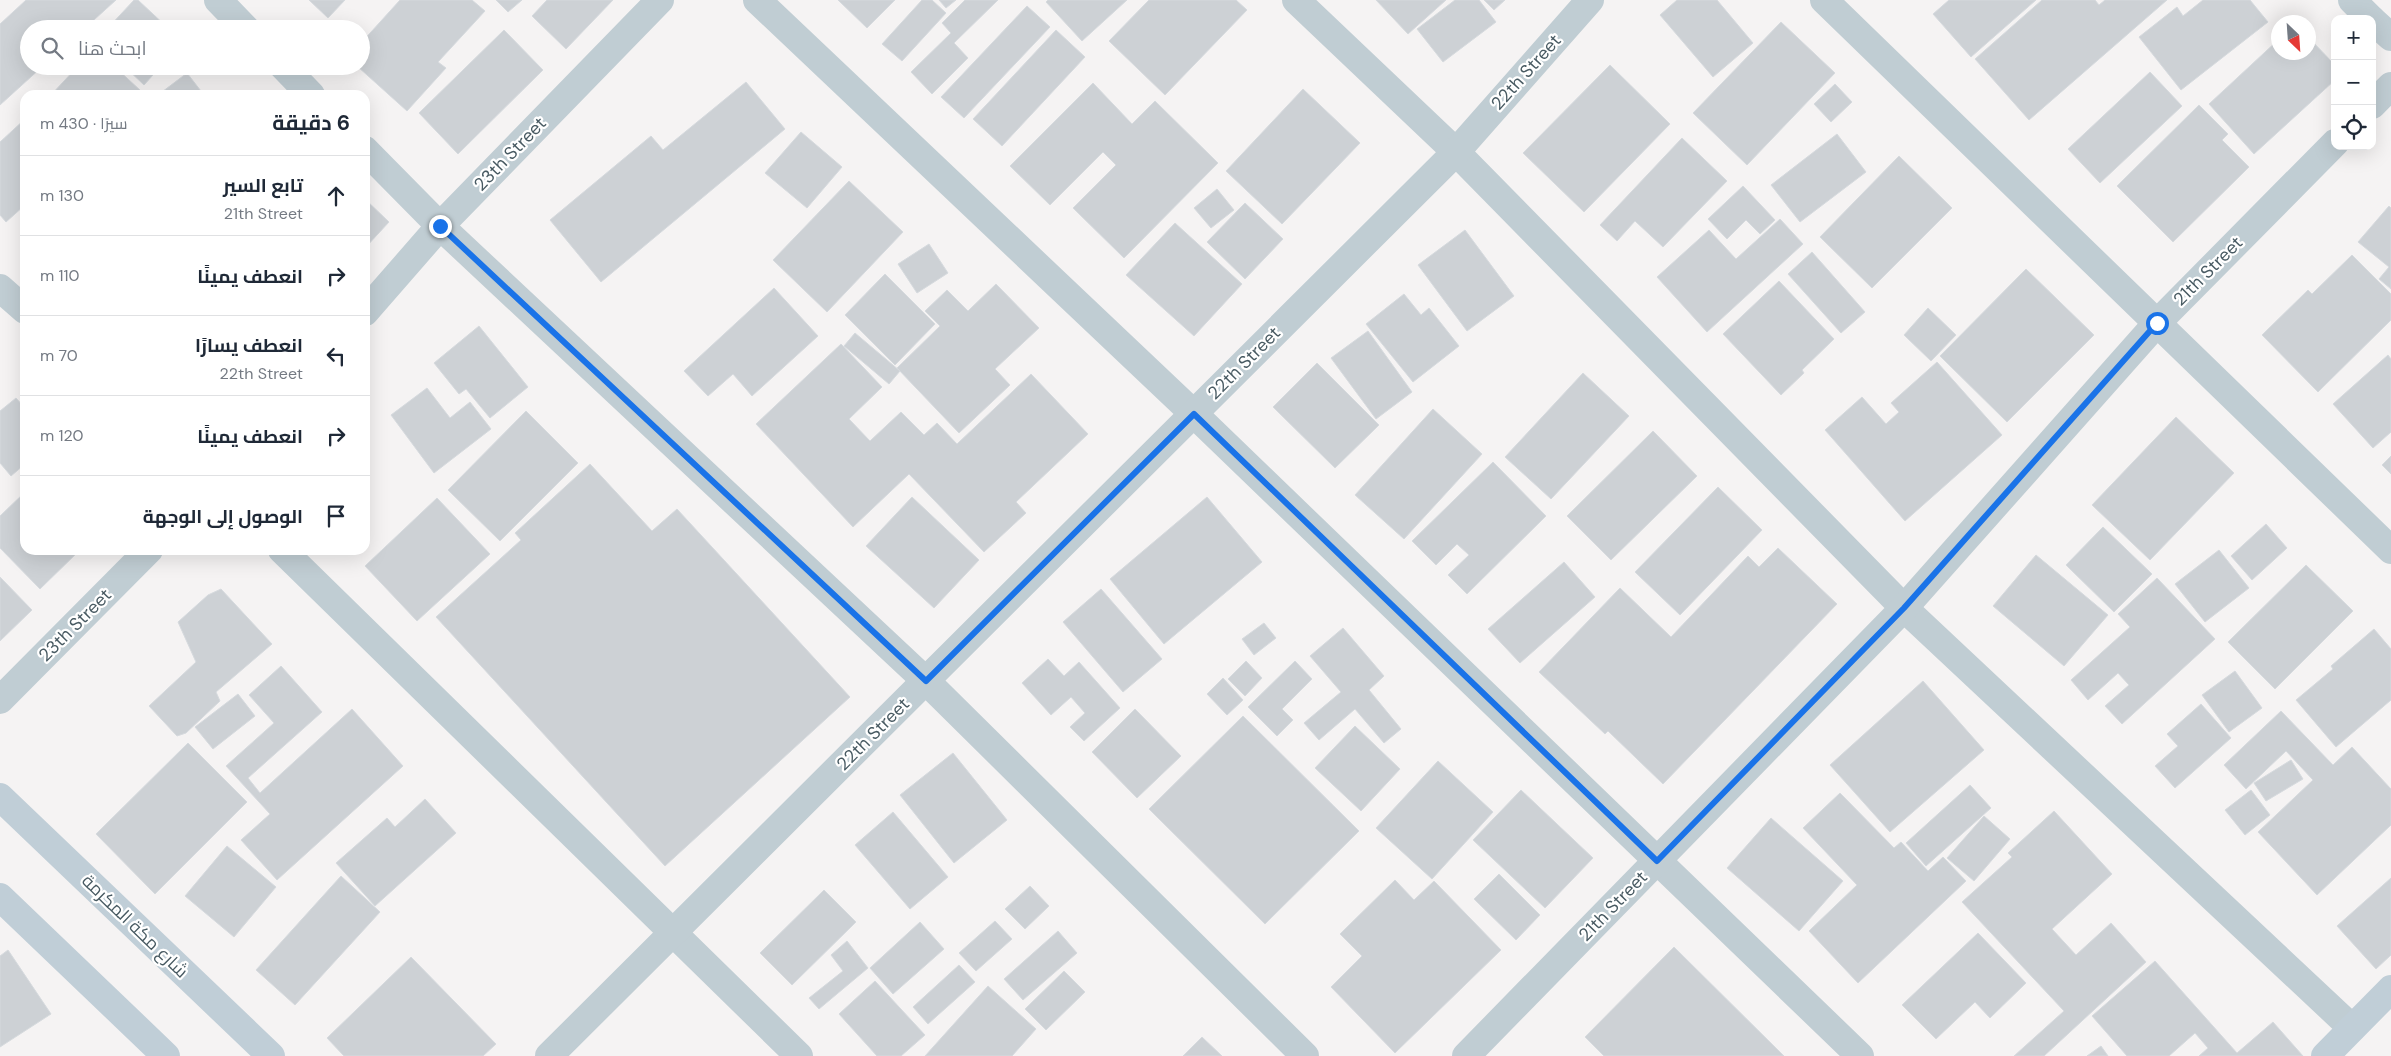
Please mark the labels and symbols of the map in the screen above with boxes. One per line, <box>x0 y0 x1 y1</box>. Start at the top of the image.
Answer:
north arrow <box>2271 15 2316 60</box>
street label: 22th Street <box>1486 29 1566 115</box>
street label: 23th Street <box>469 112 551 196</box>
route end <box>429 215 452 238</box>
street label: 21th Street <box>2168 231 2248 311</box>
route start <box>2146 312 2169 335</box>
street label: 22th Street <box>1202 321 1286 405</box>
street label: 23th Street <box>33 583 117 667</box>
street label: 22th Street <box>831 692 915 776</box>
street label: 21th Street <box>1573 866 1653 946</box>
street label: شارع مكة المكرمة <box>77 869 193 983</box>

